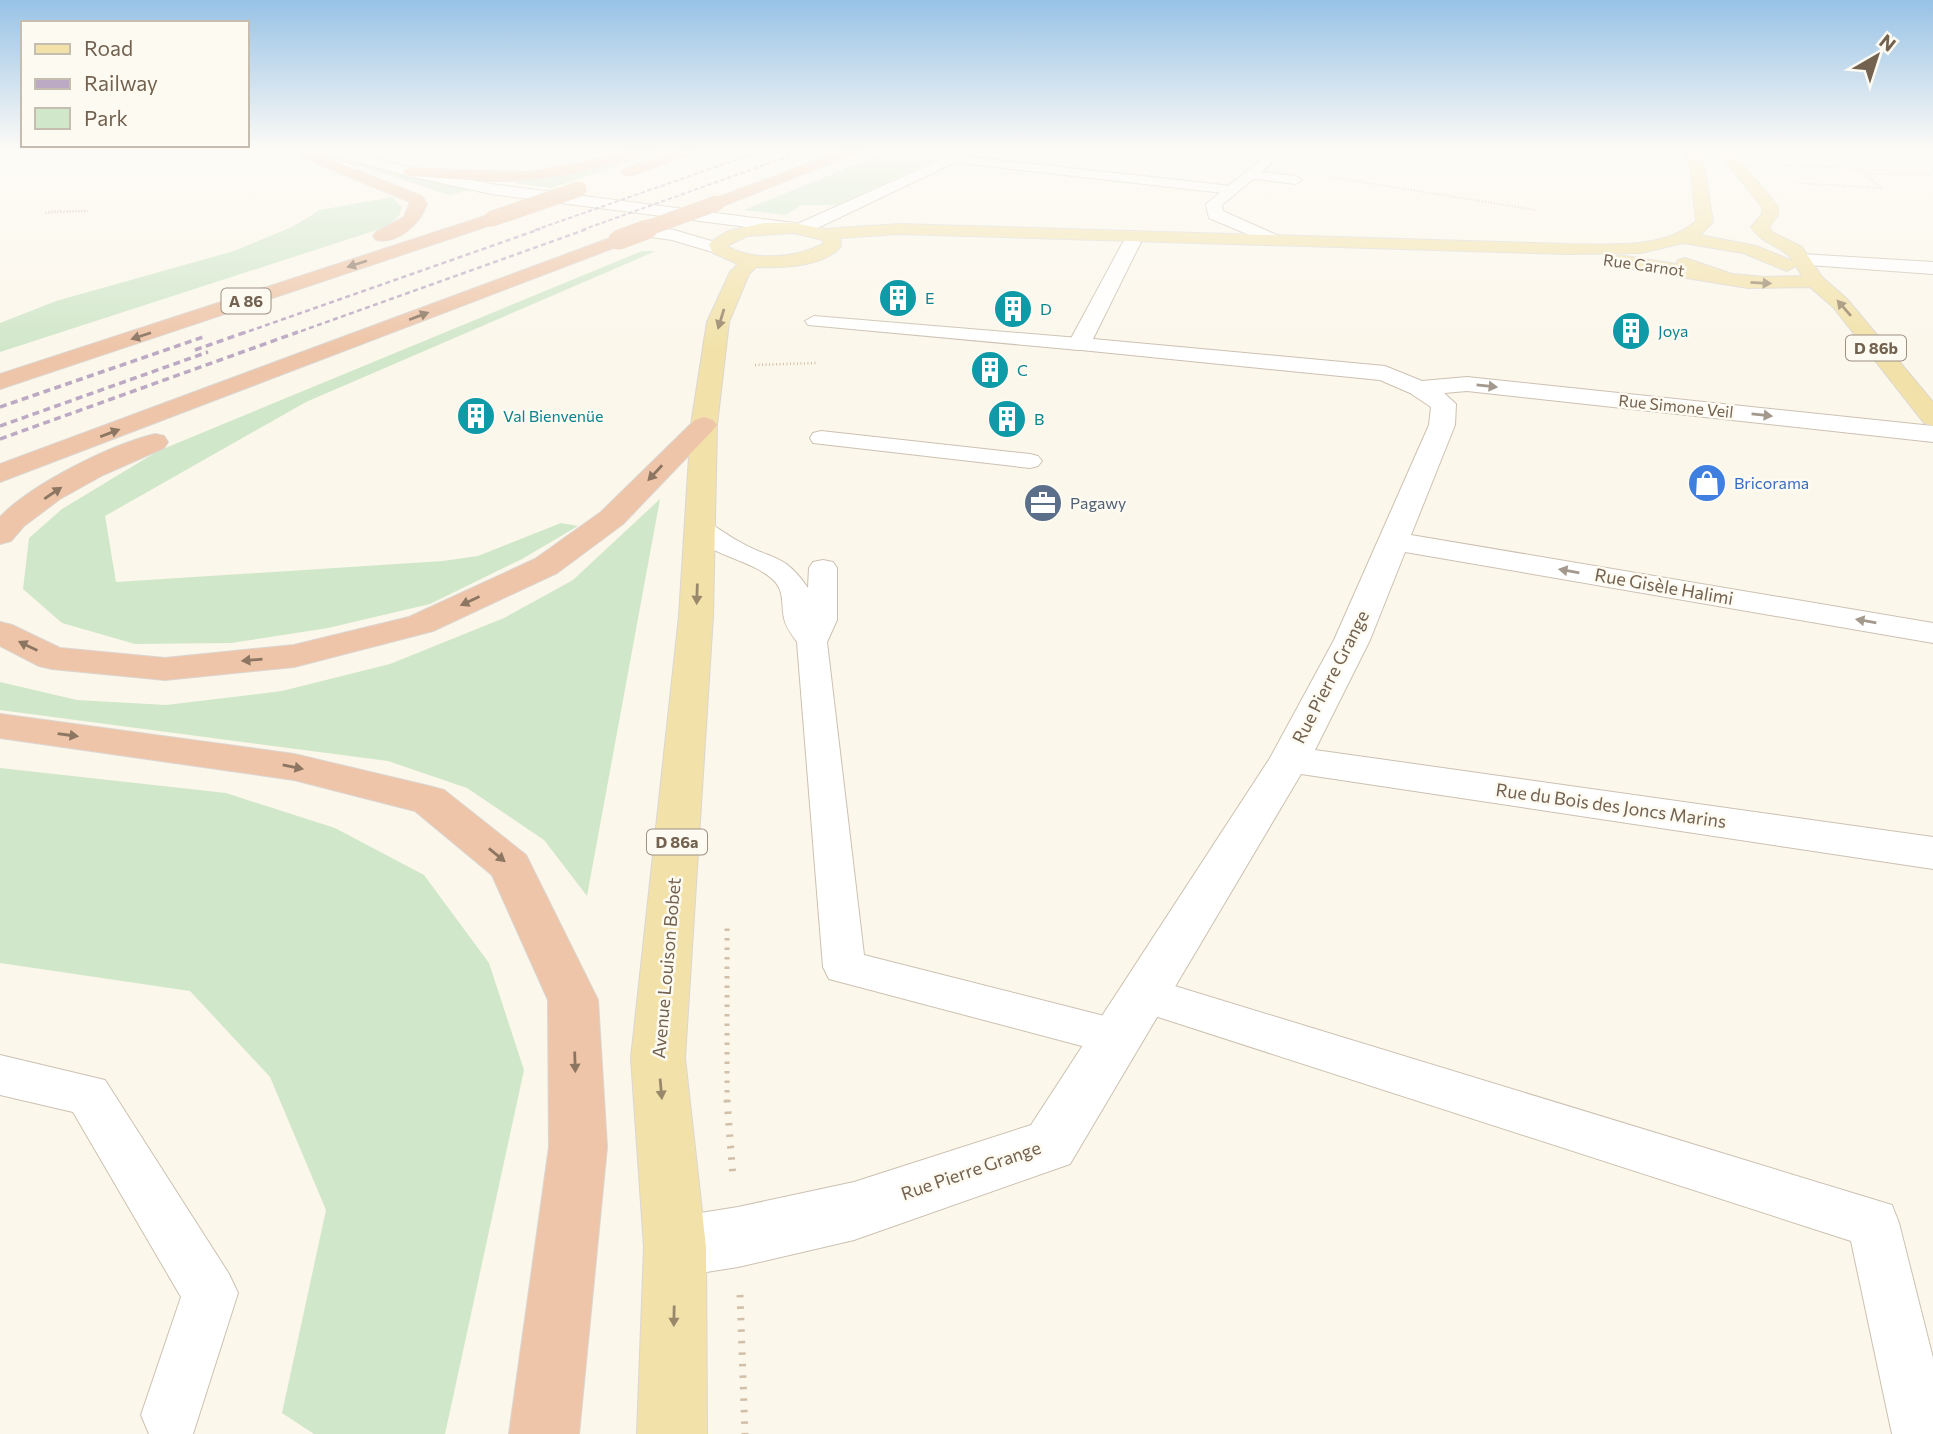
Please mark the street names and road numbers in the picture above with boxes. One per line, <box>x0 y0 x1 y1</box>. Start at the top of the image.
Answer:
street label: Rue Carnot <box>1602 249 1686 280</box>
road number: A 86 <box>222 288 270 314</box>
road number: D 86b <box>1846 336 1906 360</box>
street label: Rue Simone Veil <box>1618 390 1734 421</box>
street label: Rue Gisèle Halimi <box>1593 563 1735 609</box>
street label: Rue Pierre Grange <box>1287 606 1373 747</box>
street label: Rue du Bois des Joncs Marins <box>1494 778 1728 832</box>
road number: D 86a <box>647 830 707 855</box>
street label: Avenue Louison Bobet <box>647 876 685 1059</box>
street label: Rue Pierre Grange <box>898 1136 1043 1204</box>

